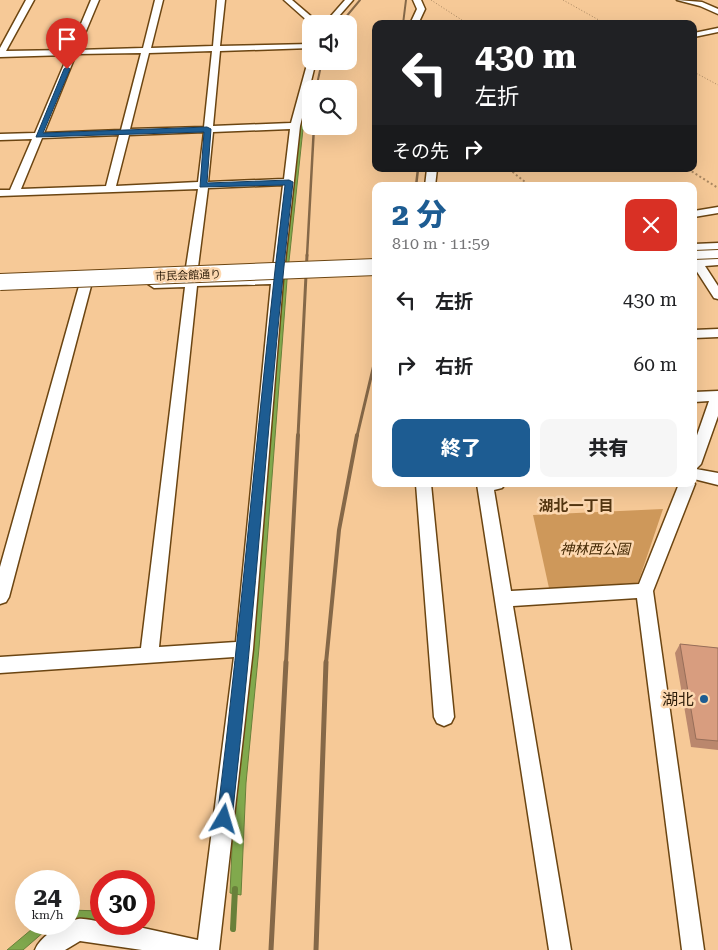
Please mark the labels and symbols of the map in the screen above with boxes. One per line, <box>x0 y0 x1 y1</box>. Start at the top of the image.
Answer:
pin <box>46 18 88 69</box>
street label: 市民会館通り <box>155 268 221 283</box>
district label: 湖北一丁目 <box>538 497 614 515</box>
park label: 神林西公園 <box>560 541 632 557</box>
place label: 湖北 <box>662 690 694 709</box>
marker: 湖北 <box>698 693 710 705</box>
position arrow <box>197 792 249 844</box>
speed limit sign: 30 <box>90 870 155 935</box>

